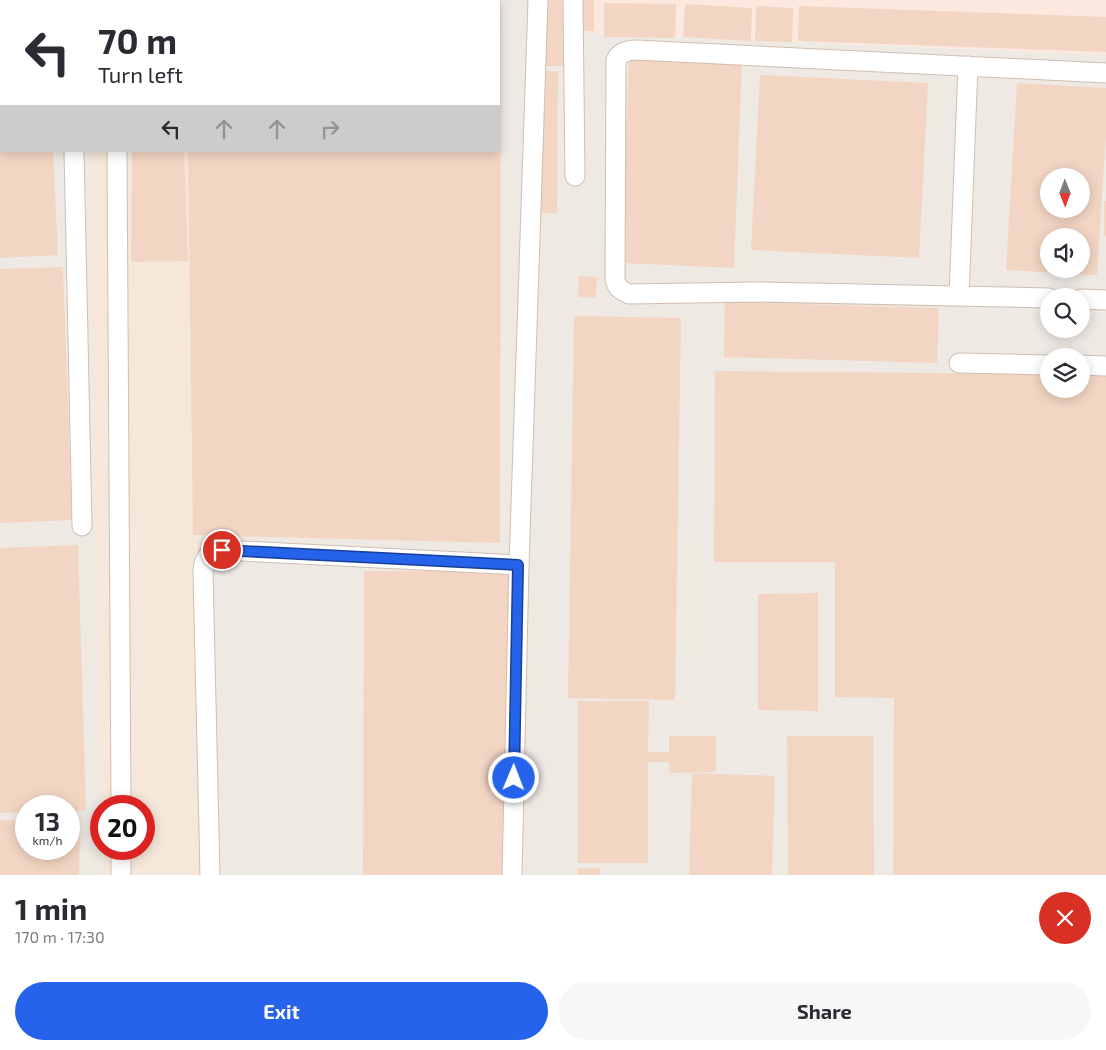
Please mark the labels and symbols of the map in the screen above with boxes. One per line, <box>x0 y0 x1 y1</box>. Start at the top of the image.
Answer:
north arrow <box>1040 168 1090 218</box>
pin <box>201 529 243 571</box>
position arrow <box>487 751 539 803</box>
speed limit sign: 20 <box>90 795 155 860</box>

